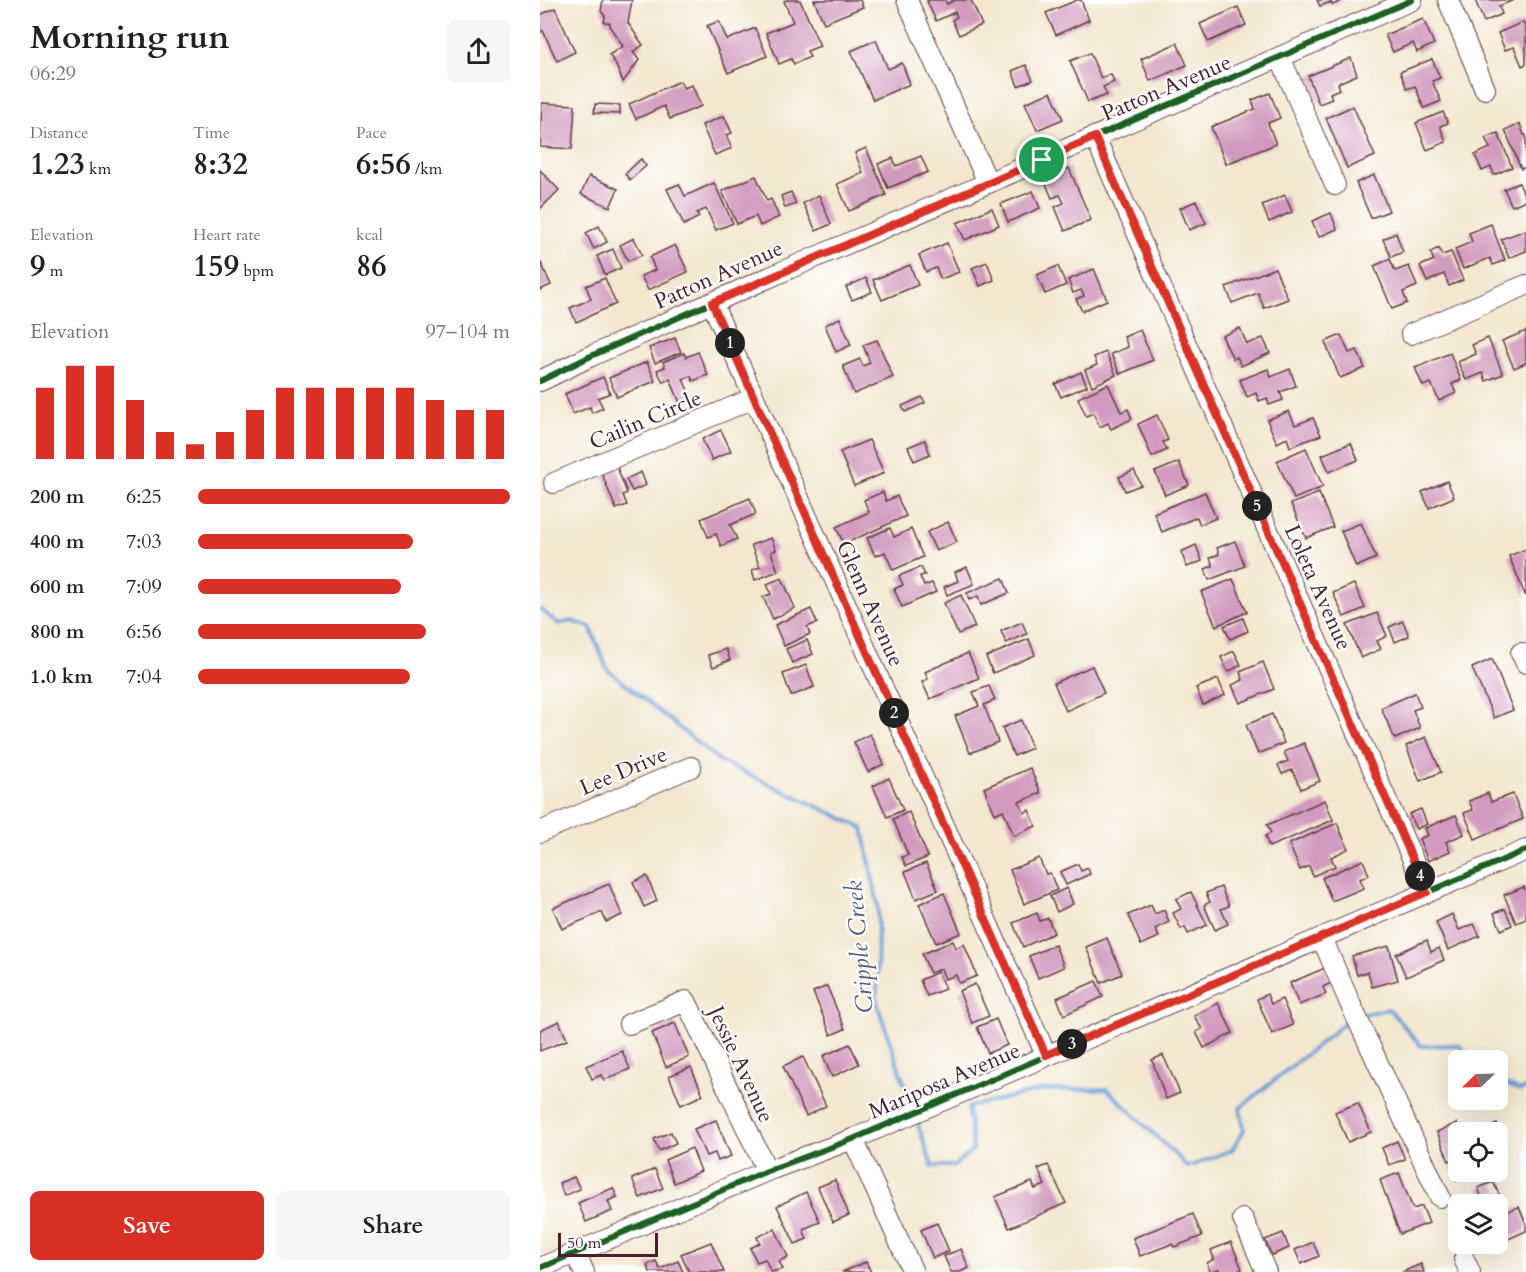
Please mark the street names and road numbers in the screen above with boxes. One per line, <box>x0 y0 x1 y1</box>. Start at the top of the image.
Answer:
street label: Patton Avenue <box>1097 47 1236 129</box>
street label: Patton Avenue <box>649 233 788 317</box>
street label: Cailin Circle <box>585 383 706 457</box>
street label: Loleta Avenue <box>1277 520 1359 655</box>
street label: Glenn Avenue <box>829 536 911 671</box>
street label: Lee Drive <box>575 739 672 803</box>
street label: Jessie Avenue <box>700 998 781 1128</box>
street label: Mariposa Avenue <box>864 1035 1025 1126</box>

